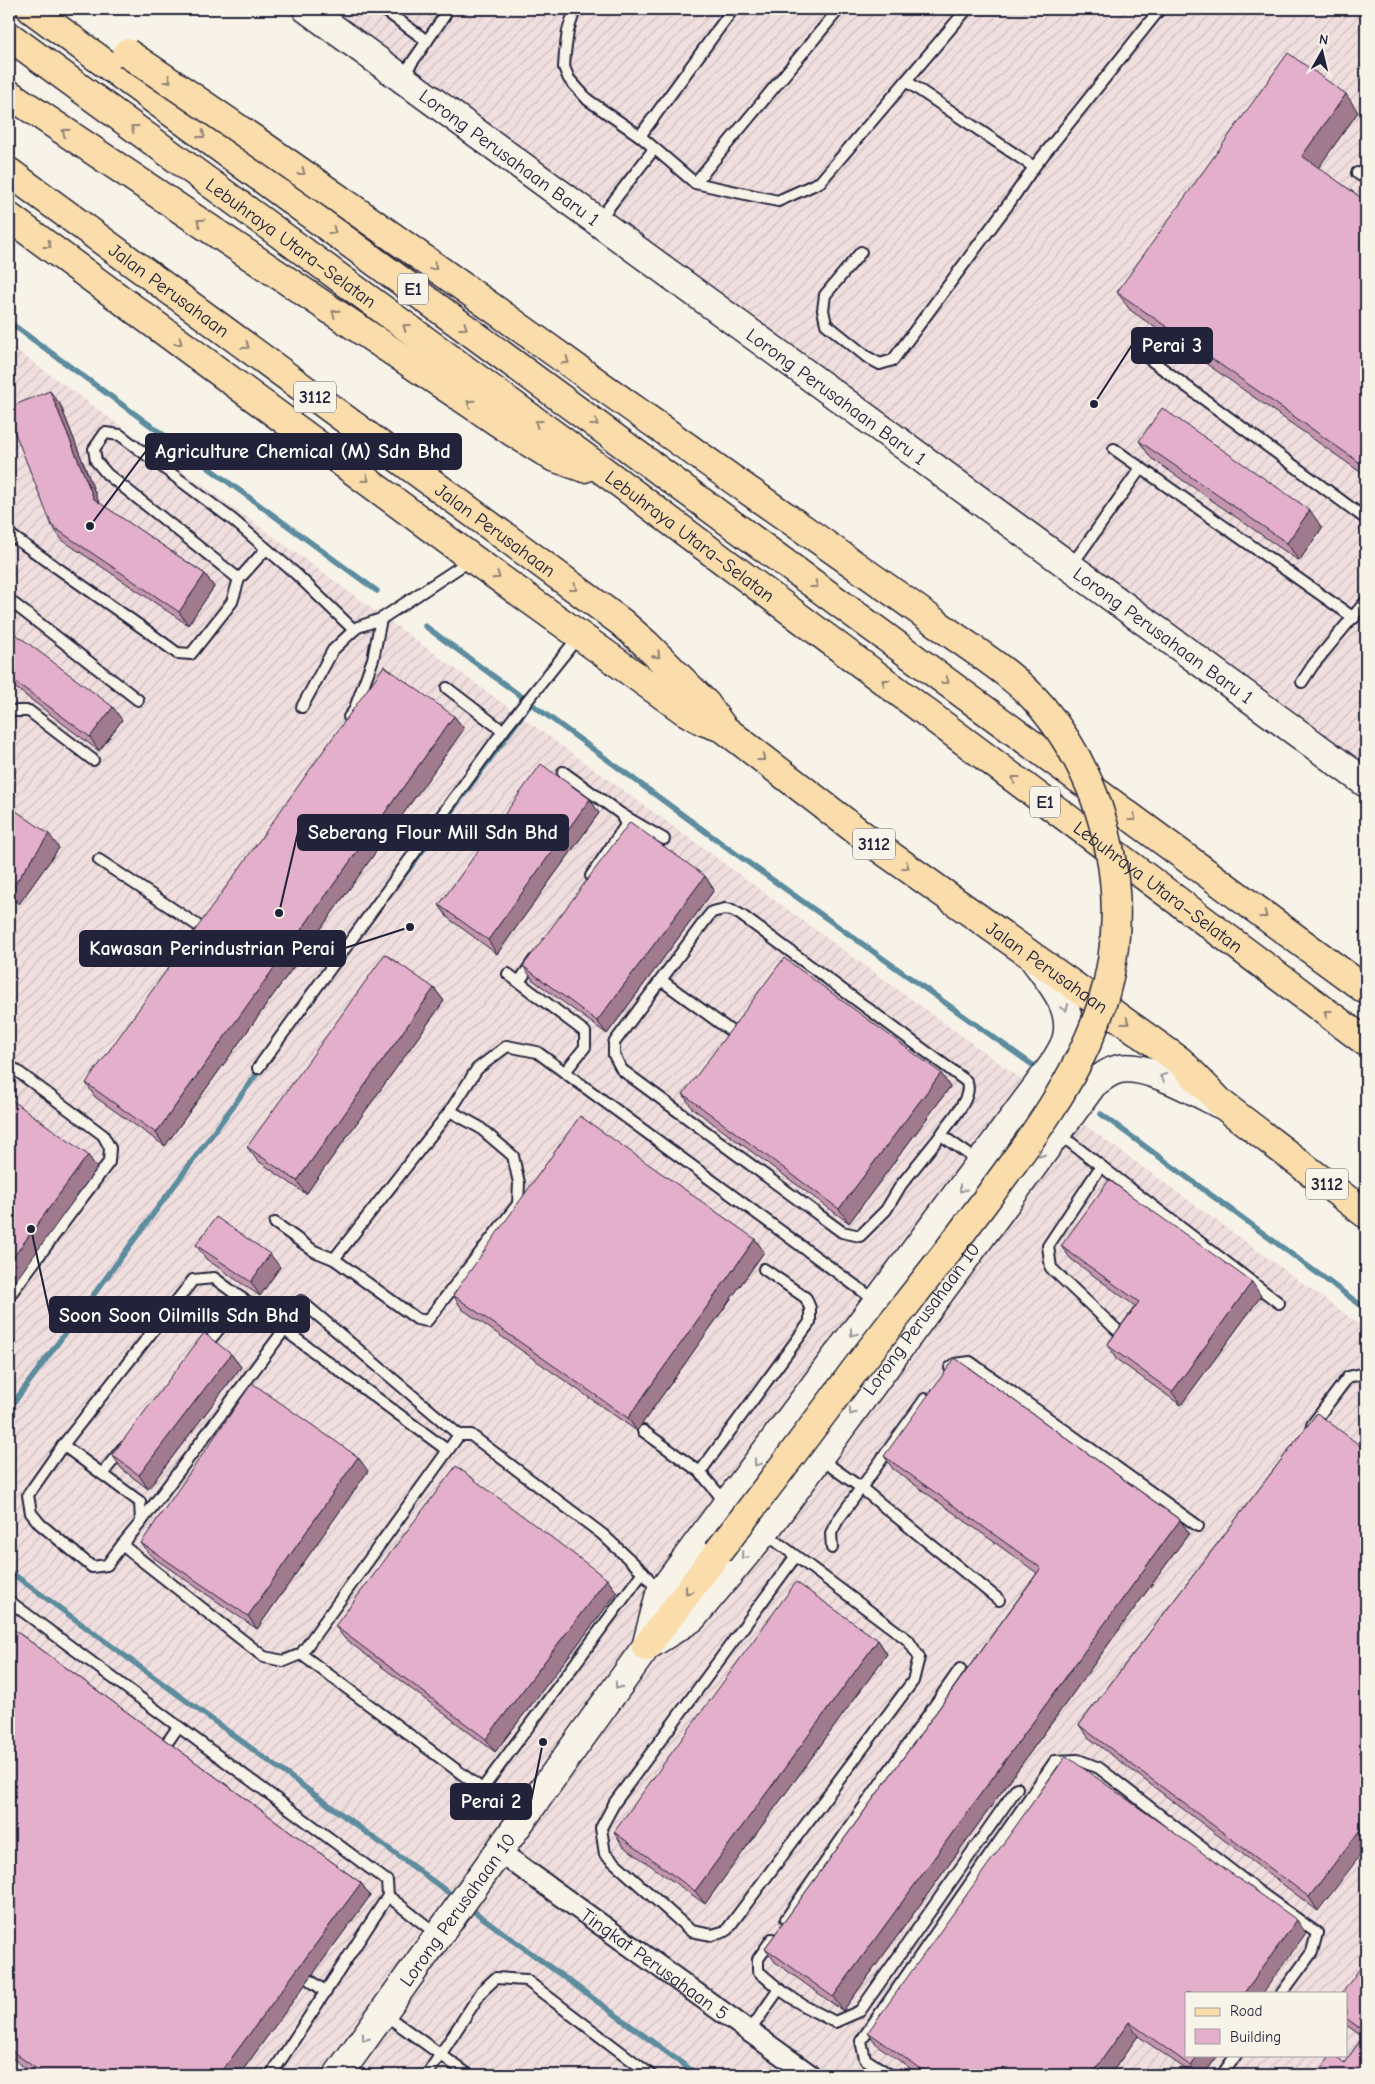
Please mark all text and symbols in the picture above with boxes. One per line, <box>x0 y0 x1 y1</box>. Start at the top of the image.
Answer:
north arrow <box>1298 28 1348 78</box>
text: N <box>1318 31 1329 49</box>
one-way arrow <box>162 74 172 83</box>
street label: Lorong Perusahaan Baru 1 <box>415 85 603 231</box>
one-way arrow <box>131 125 140 133</box>
one-way arrow <box>61 129 71 138</box>
one-way arrow <box>196 129 205 137</box>
one-way arrow <box>296 166 306 175</box>
street label: Lebuhraya Utara–Selatan <box>201 174 380 313</box>
one-way arrow <box>196 219 205 228</box>
one-way arrow <box>327 225 336 233</box>
street label: Jalan Perusahaan <box>104 239 233 342</box>
one-way arrow <box>42 240 51 248</box>
one-way arrow <box>428 261 438 270</box>
road number: E1 <box>398 274 428 304</box>
one-way arrow <box>331 310 340 319</box>
one-way arrow <box>459 321 468 330</box>
one-way arrow <box>402 324 412 333</box>
street label: Lorong Perusahaan Baru 1 <box>742 324 930 470</box>
callout: Perai 3 <box>1132 328 1212 363</box>
text: Perai 3 <box>1142 334 1202 357</box>
one-way arrow <box>173 336 182 344</box>
one-way arrow <box>240 340 249 349</box>
one-way arrow <box>560 355 570 364</box>
road number: 3112 <box>294 382 336 412</box>
one-way arrow <box>466 400 475 409</box>
one-way arrow <box>589 417 599 426</box>
one-way arrow <box>534 419 543 429</box>
callout: Agriculture Chemical (M) Sdn Bhd <box>146 434 461 469</box>
text: Agriculture Chemical (M) Sdn Bhd <box>155 440 451 463</box>
street label: Lebuhraya Utara–Selatan <box>601 466 779 607</box>
one-way arrow <box>360 473 370 482</box>
street label: Jalan Perusahaan <box>430 479 560 582</box>
street label: Lorong Perusahaan Baru 1 <box>1069 563 1257 709</box>
one-way arrow <box>491 570 501 579</box>
one-way arrow <box>809 579 819 588</box>
one-way arrow <box>568 582 577 590</box>
one-way arrow <box>651 649 660 658</box>
one-way arrow <box>940 675 950 684</box>
one-way arrow <box>881 679 891 688</box>
one-way arrow <box>756 752 766 761</box>
one-way arrow <box>1012 777 1021 785</box>
road number: E1 <box>1030 786 1060 818</box>
one-way arrow <box>1127 812 1137 821</box>
callout: Seberang Flour Mill Sdn Bhd <box>298 815 568 850</box>
street label: Lebuhraya Utara–Selatan <box>1069 817 1247 958</box>
text: Seberang Flour Mill Sdn Bhd <box>308 821 558 844</box>
road number: 3112 <box>853 829 895 860</box>
one-way arrow <box>900 860 910 869</box>
one-way arrow <box>1258 910 1267 918</box>
street label: Jalan Perusahaan <box>982 917 1112 1018</box>
callout: Kawasan Perindustrian Perai <box>80 931 345 966</box>
text: Kawasan Perindustrian Perai <box>89 937 335 960</box>
one-way arrow <box>1059 1003 1069 1012</box>
one-way arrow <box>1323 1010 1333 1019</box>
one-way arrow <box>1120 1016 1129 1025</box>
one-way arrow <box>1159 1073 1168 1083</box>
one-way arrow <box>1038 1148 1047 1158</box>
road number: 3112 <box>1306 1168 1348 1200</box>
one-way arrow <box>959 1183 967 1192</box>
street label: Lorong Perusahaan 10 <box>858 1239 985 1400</box>
callout: Soon Soon Oilmills Sdn Bhd <box>50 1297 309 1332</box>
text: Soon Soon Oilmills Sdn Bhd <box>59 1304 299 1327</box>
one-way arrow <box>851 1327 859 1336</box>
one-way arrow <box>849 1406 858 1416</box>
one-way arrow <box>754 1457 762 1466</box>
one-way arrow <box>741 1550 750 1559</box>
one-way arrow <box>685 1585 694 1595</box>
one-way arrow <box>615 1680 623 1689</box>
callout: Perai 2 <box>451 1784 531 1819</box>
text: Perai 2 <box>461 1790 521 1813</box>
street label: Lorong Perusahaan 10 <box>395 1829 521 1991</box>
street label: Tingkat Perusahaan 5 <box>576 1904 733 2025</box>
legend <box>1185 1992 1348 2056</box>
text: Road <box>1230 2002 1262 2020</box>
text: Building <box>1230 2028 1281 2046</box>
one-way arrow <box>362 2033 371 2042</box>

